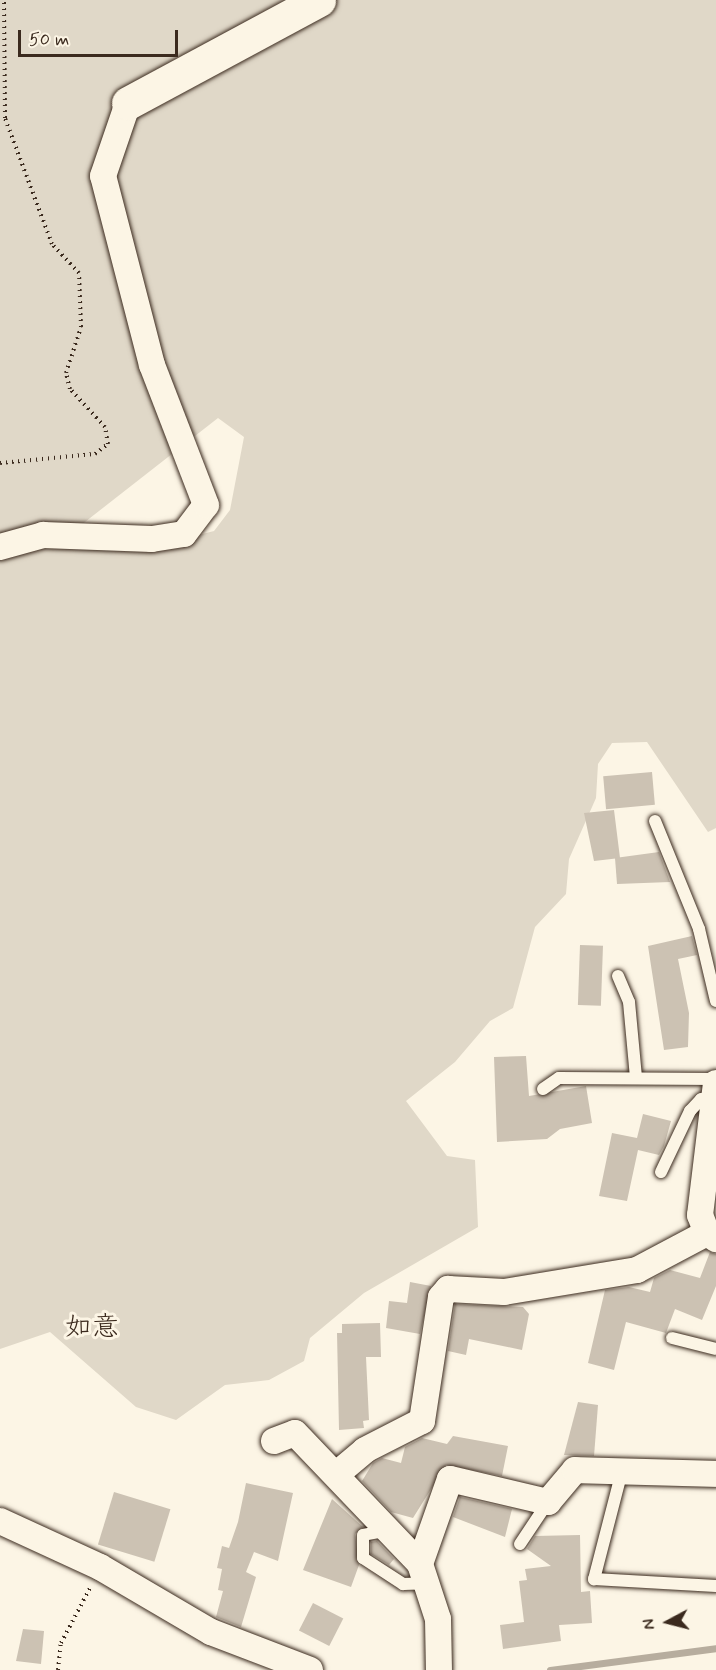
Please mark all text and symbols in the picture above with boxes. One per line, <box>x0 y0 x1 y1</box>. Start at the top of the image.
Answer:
scale bar <box>21 18 182 56</box>
text: 50 m <box>29 28 69 52</box>
district label: 如意 <box>65 1312 119 1344</box>
north arrow <box>638 1592 698 1652</box>
text: N <box>639 1618 661 1631</box>

